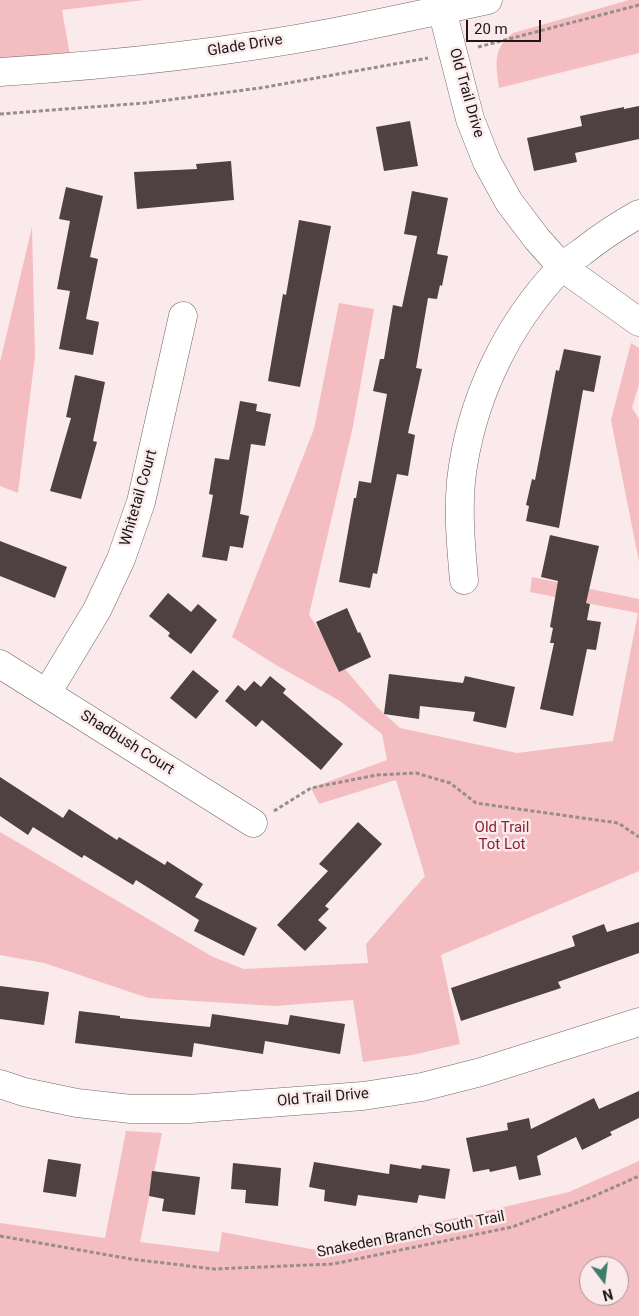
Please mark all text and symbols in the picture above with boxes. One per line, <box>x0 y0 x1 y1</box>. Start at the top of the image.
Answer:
scale bar <box>469 10 544 42</box>
text: 20 m <box>474 20 508 38</box>
street label: Glade Drive <box>206 31 284 61</box>
street label: Old Trail Drive <box>445 46 487 140</box>
street label: Whitetail Court <box>117 448 161 548</box>
street label: Shadbush Court <box>77 707 177 779</box>
park label: Old Trail Tot Lot <box>475 819 529 854</box>
street label: Old Trail Drive <box>276 1085 370 1111</box>
street label: Snakeden Branch South Trail <box>316 1208 506 1262</box>
north arrow <box>579 1256 629 1306</box>
text: N <box>601 1286 614 1304</box>

